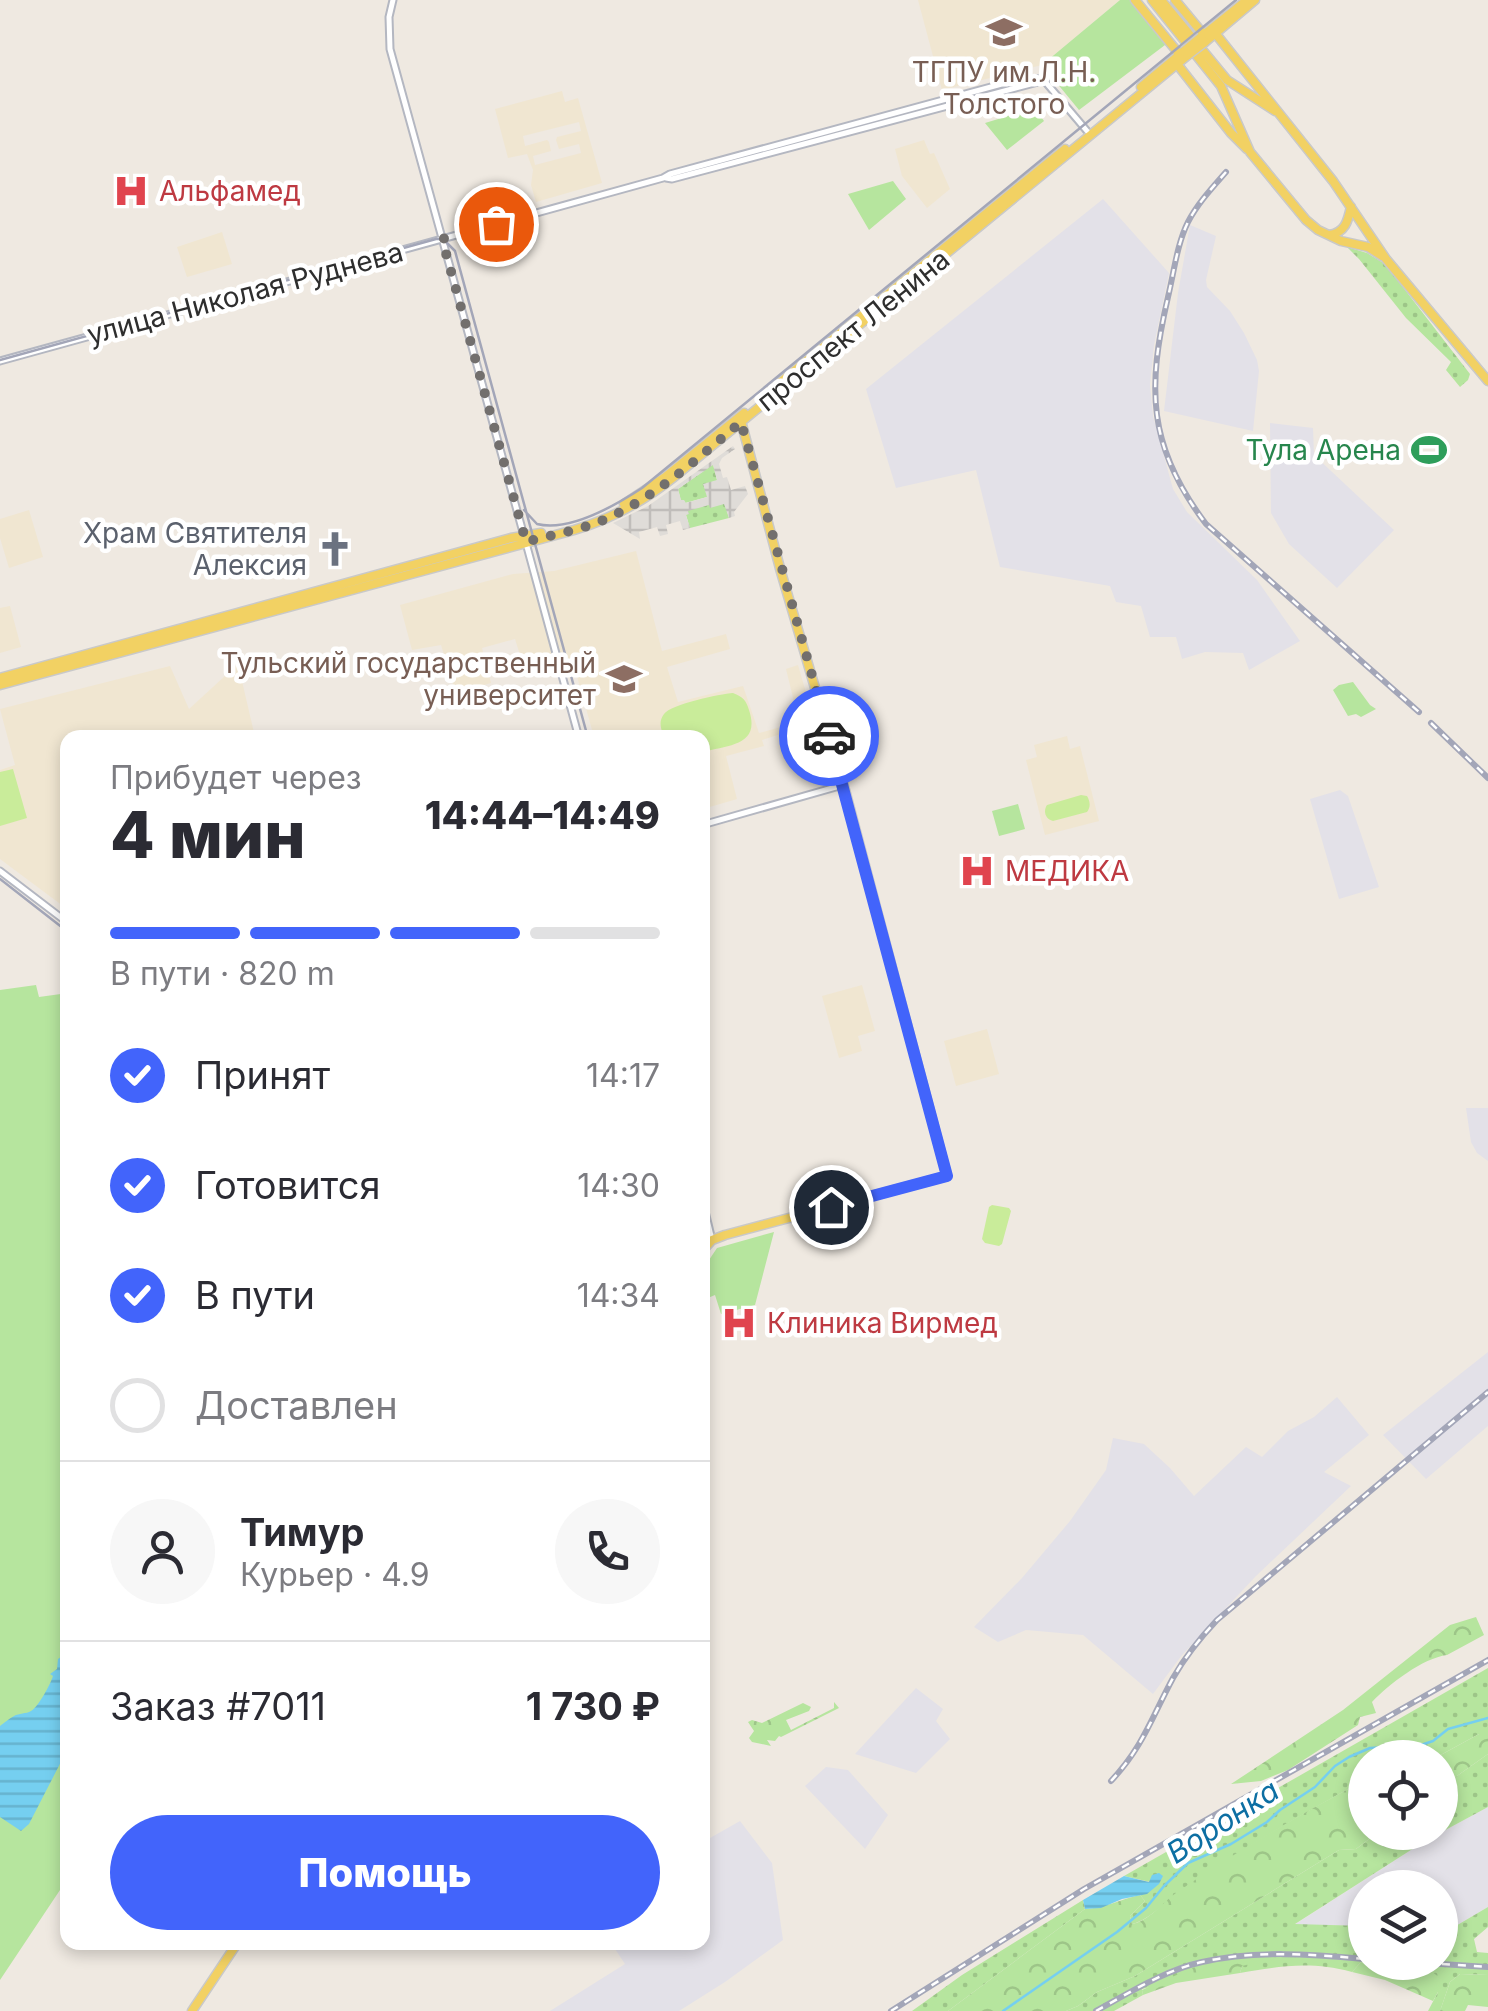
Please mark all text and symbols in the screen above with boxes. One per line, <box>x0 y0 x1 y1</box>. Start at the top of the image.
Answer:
school or university icon: ТГПУ им.Л.Н. Толстого <box>985 13 1023 51</box>
place label: ТГПУ им.Л.Н. Толстого <box>912 55 1096 121</box>
hospital icon: Альфамед <box>112 172 150 210</box>
place label: Альфамед <box>159 174 301 208</box>
pin <box>454 182 539 267</box>
icon: bag <box>469 197 524 252</box>
street label: улица Николая Руднева <box>83 234 407 352</box>
street label: проспект Ленина <box>750 242 956 418</box>
sports icon: Тула Арена <box>1410 431 1448 469</box>
place label: Тула Арена <box>1245 433 1401 467</box>
place label: Храм Святителя Алексия <box>83 516 307 582</box>
church icon: Храм Святителя Алексия <box>316 530 354 568</box>
place label: Тульский государственный университет <box>221 646 596 712</box>
school or university icon: Тульский государственный университет <box>605 660 643 698</box>
courier <box>779 686 879 786</box>
icon: car <box>802 709 857 764</box>
text: Прибудет через <box>110 758 362 797</box>
text: 14:44–14:49 <box>425 792 660 838</box>
text: 4 мин <box>110 795 305 874</box>
hospital icon: МЕДИКА <box>958 852 996 890</box>
place label: МЕДИКА <box>1005 854 1129 888</box>
text: В пути · 820 m <box>110 954 335 993</box>
icon: check <box>110 1048 165 1103</box>
text: Принят <box>195 1052 330 1098</box>
text: 14:17 <box>586 1056 660 1095</box>
icon: check <box>110 1158 165 1213</box>
text: Готовится <box>195 1162 380 1208</box>
pin <box>789 1165 874 1250</box>
text: 14:30 <box>577 1166 660 1205</box>
icon: home <box>804 1180 859 1235</box>
icon: check <box>110 1268 165 1323</box>
text: В пути <box>195 1272 315 1318</box>
text: 14:34 <box>577 1276 660 1315</box>
hospital icon: Клиника Вирмед <box>720 1304 758 1342</box>
place label: Клиника Вирмед <box>767 1306 998 1340</box>
text: Доставлен <box>195 1382 398 1428</box>
button: person <box>110 1499 215 1604</box>
button: phone <box>555 1499 660 1604</box>
text: Тимур <box>240 1509 365 1555</box>
text: Курьер · 4.9 <box>240 1555 430 1594</box>
text: Заказ #7011 <box>110 1683 326 1729</box>
text: 1 730 ₽ <box>526 1683 660 1729</box>
map controls <box>1348 1740 1458 1980</box>
button: locate <box>1348 1740 1458 1850</box>
water label: Воронка <box>1160 1772 1285 1871</box>
button: Помощь <box>110 1815 660 1930</box>
button: layers <box>1348 1870 1458 1980</box>

